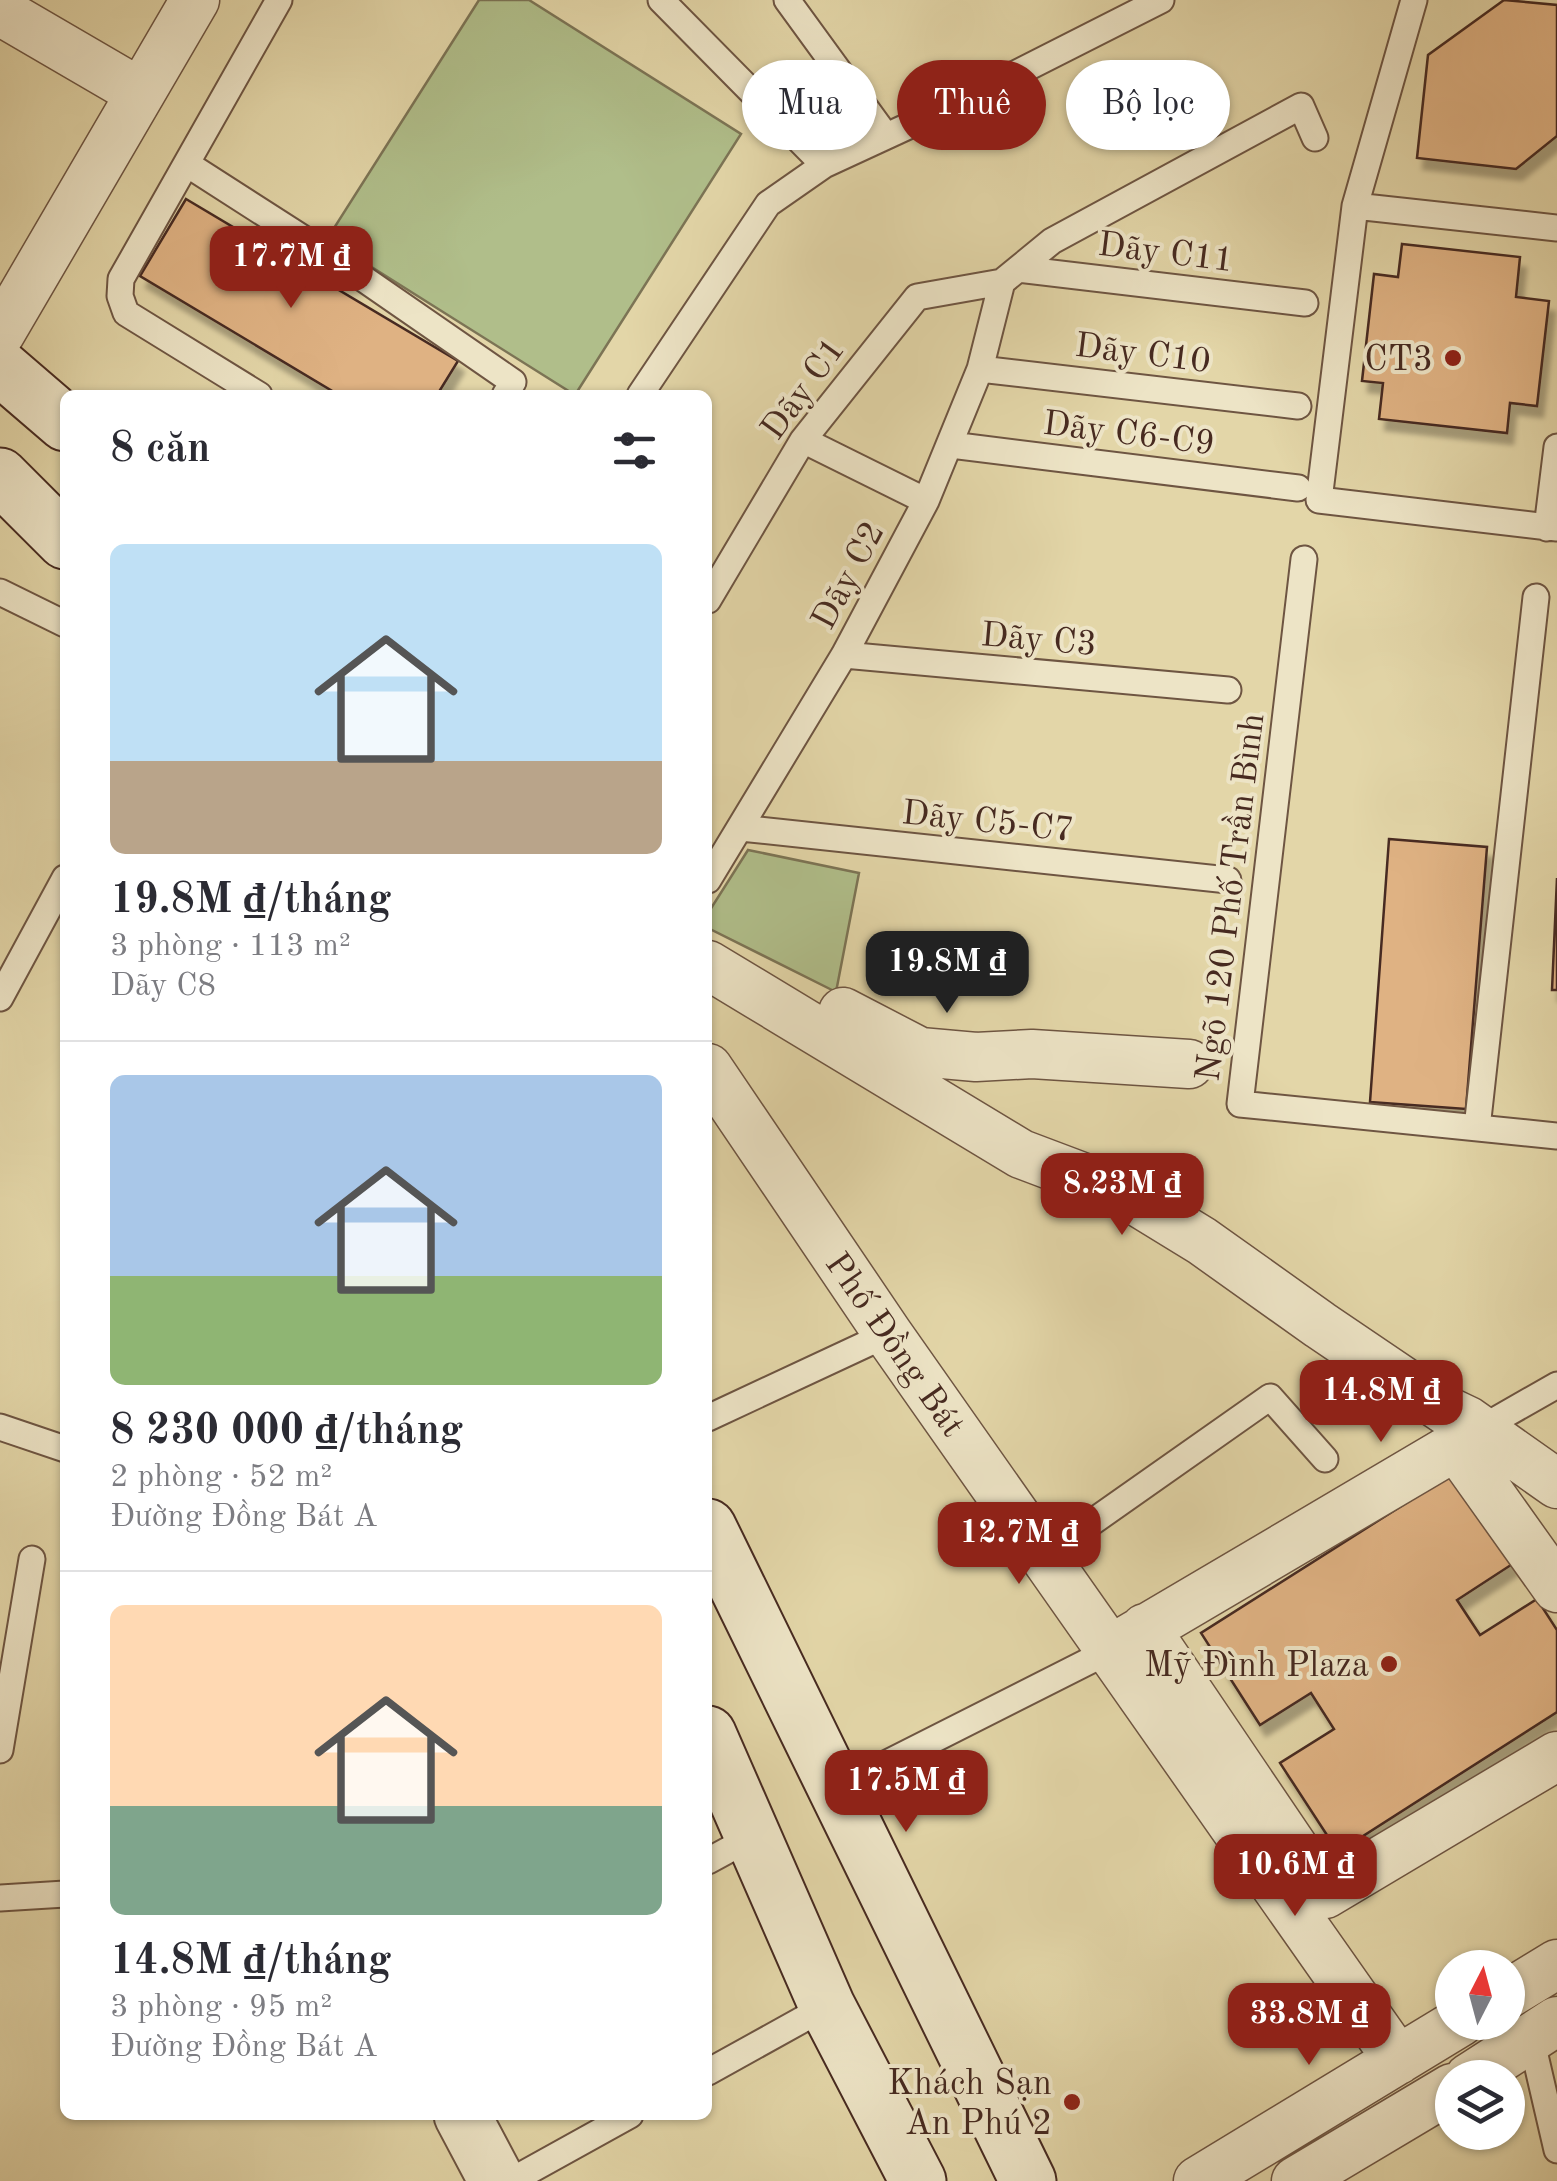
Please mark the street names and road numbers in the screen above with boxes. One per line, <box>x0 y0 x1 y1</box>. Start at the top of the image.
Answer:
street label: Dãy C11 <box>1096 228 1236 279</box>
street label: Dãy C10 <box>1073 329 1213 380</box>
street label: Dãy C1 <box>756 332 852 447</box>
street label: Dãy C6-C9 <box>1041 407 1217 462</box>
street label: Dãy C2 <box>806 517 892 636</box>
street label: Dãy C3 <box>979 618 1098 663</box>
street label: Ngõ 120 Phố Trần Bình <box>1188 711 1271 1083</box>
street label: Dãy C5-C7 <box>900 796 1076 849</box>
street label: Phố Đồng Bát <box>818 1245 973 1444</box>

